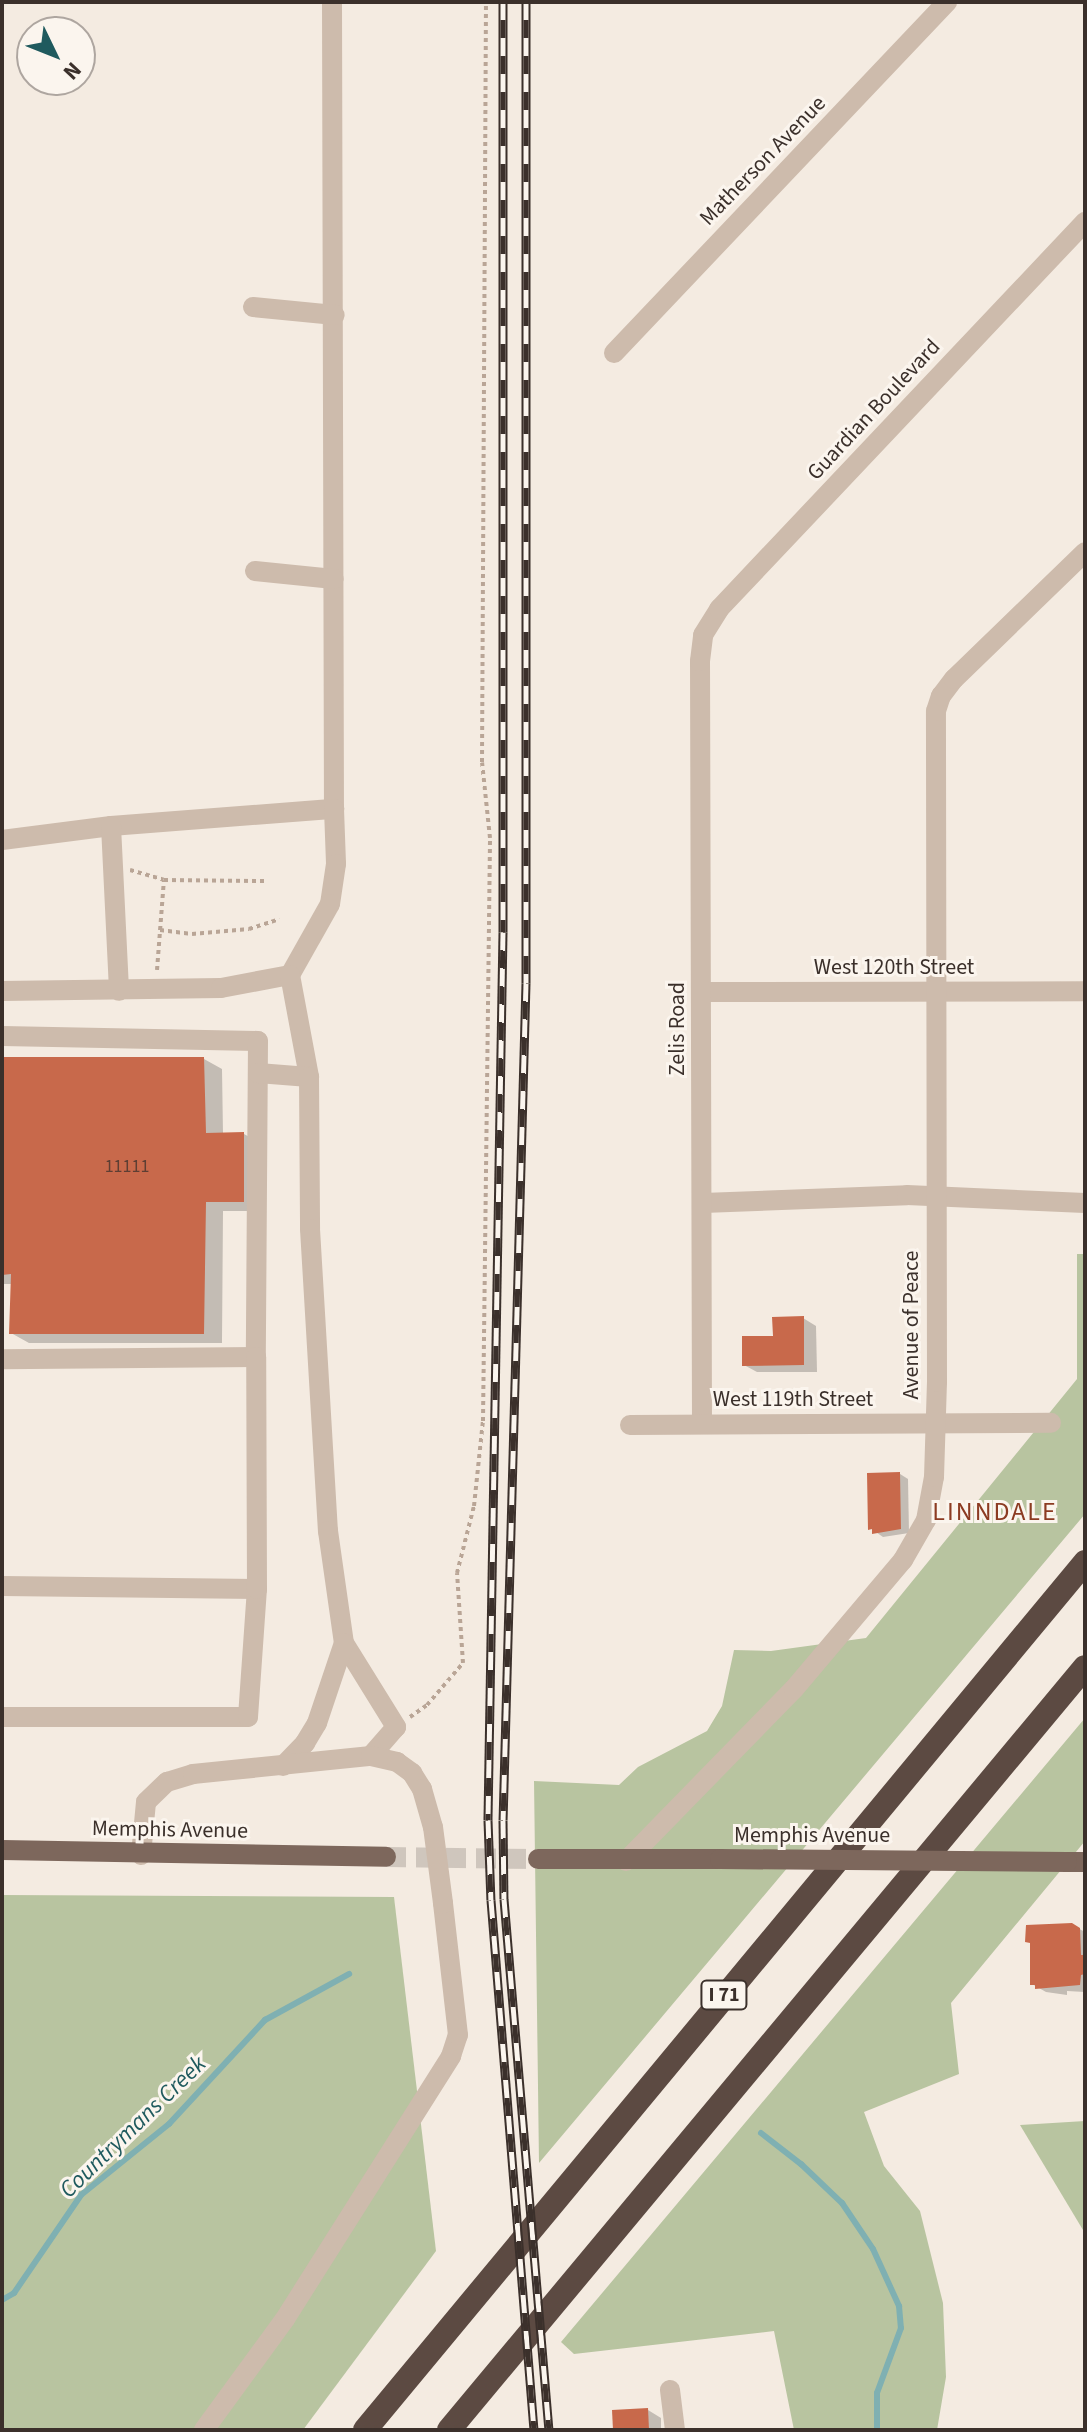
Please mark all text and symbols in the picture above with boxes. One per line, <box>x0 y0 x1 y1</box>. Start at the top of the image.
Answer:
north arrow <box>16 16 96 96</box>
text: N <box>55 55 89 87</box>
street label: Matherson Avenue <box>694 91 832 231</box>
street label: Guardian Boulevard <box>802 334 946 486</box>
street label: West 120th Street <box>814 955 974 981</box>
street label: Zelis Road <box>665 982 691 1076</box>
house number: 11111 <box>105 1156 149 1178</box>
street label: Avenue of Peace <box>899 1250 925 1400</box>
street label: West 119th Street <box>713 1387 873 1413</box>
district label: LINNDALE <box>932 1496 1058 1528</box>
street label: Memphis Avenue <box>92 1815 248 1845</box>
street label: Memphis Avenue <box>734 1823 890 1849</box>
road number: I 71 <box>700 1979 748 2011</box>
water label: Countrymans Creek <box>54 2050 212 2204</box>

